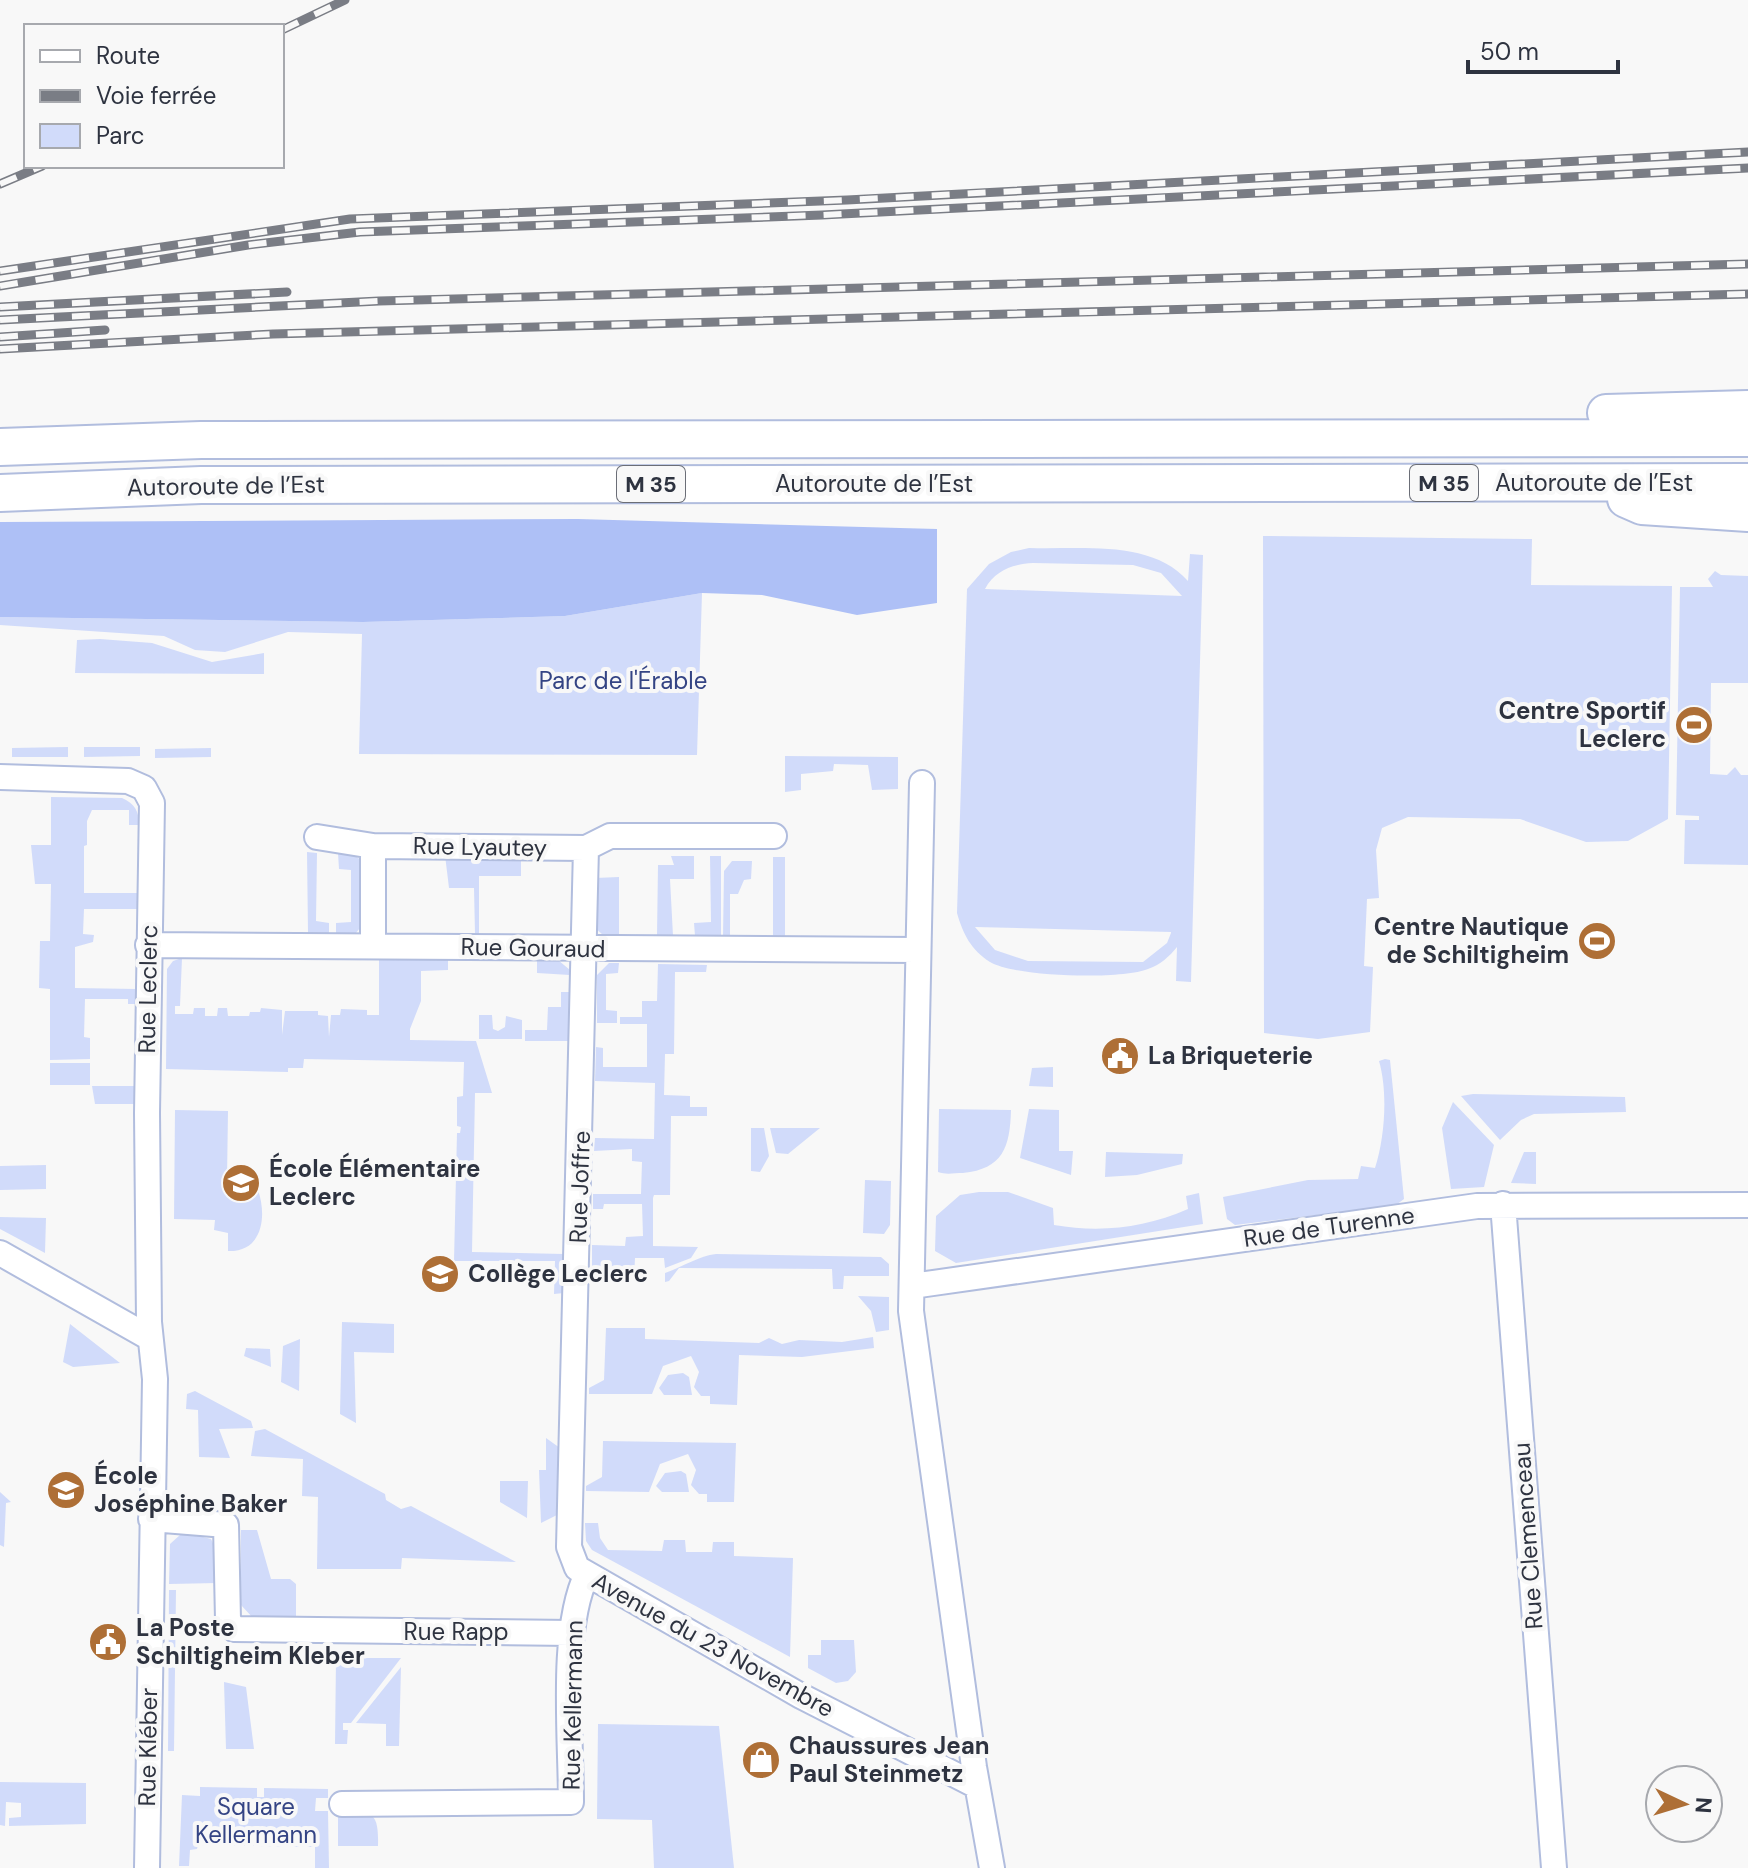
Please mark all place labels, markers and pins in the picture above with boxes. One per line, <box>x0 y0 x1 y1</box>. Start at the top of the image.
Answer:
place label: Centre Sportif Leclerc <box>1498 695 1666 754</box>
sports icon: Centre Sportif Leclerc <box>1673 704 1715 746</box>
place label: Centre Nautique de Schiltigheim <box>1374 911 1569 970</box>
sports icon: Centre Nautique de Schiltigheim <box>1576 920 1618 962</box>
public building icon: La Briqueterie <box>1099 1035 1141 1077</box>
place label: La Briqueterie <box>1148 1040 1313 1071</box>
place label: École Élémentaire Leclerc <box>269 1152 481 1212</box>
school or university icon: École Élémentaire Leclerc <box>220 1162 262 1204</box>
school or university icon: Collège Leclerc <box>419 1253 461 1295</box>
place label: Collège Leclerc <box>468 1258 648 1289</box>
place label: École Joséphine Baker <box>94 1459 288 1519</box>
school or university icon: École Joséphine Baker <box>45 1469 87 1511</box>
place label: La Poste Schiltigheim Kleber <box>136 1612 365 1671</box>
public building icon: La Poste Schiltigheim Kleber <box>87 1621 129 1663</box>
place label: Chaussures Jean Paul Steinmetz <box>789 1730 990 1789</box>
shop icon: Chaussures Jean Paul Steinmetz <box>740 1739 782 1781</box>

